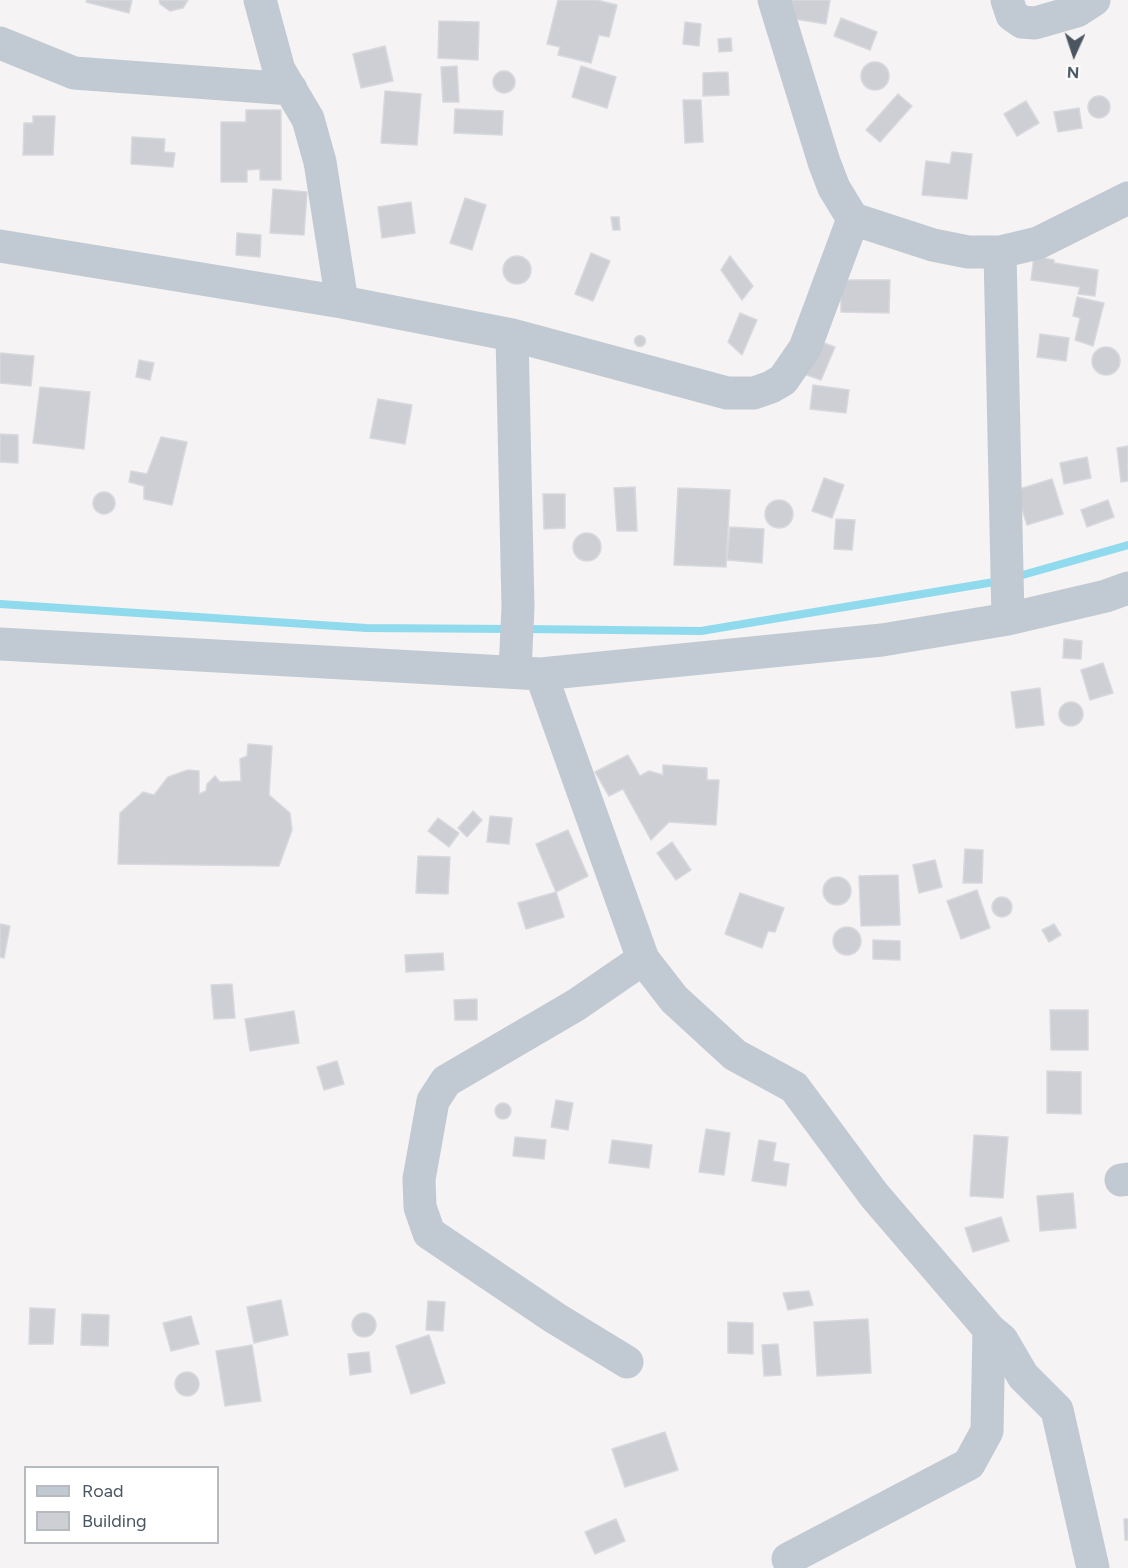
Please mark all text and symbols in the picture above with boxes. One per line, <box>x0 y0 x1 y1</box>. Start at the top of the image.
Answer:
north arrow <box>1044 24 1104 84</box>
text: N <box>1066 63 1080 82</box>
legend <box>24 1466 219 1544</box>
text: Road <box>82 1480 123 1502</box>
text: Building <box>82 1510 147 1532</box>

